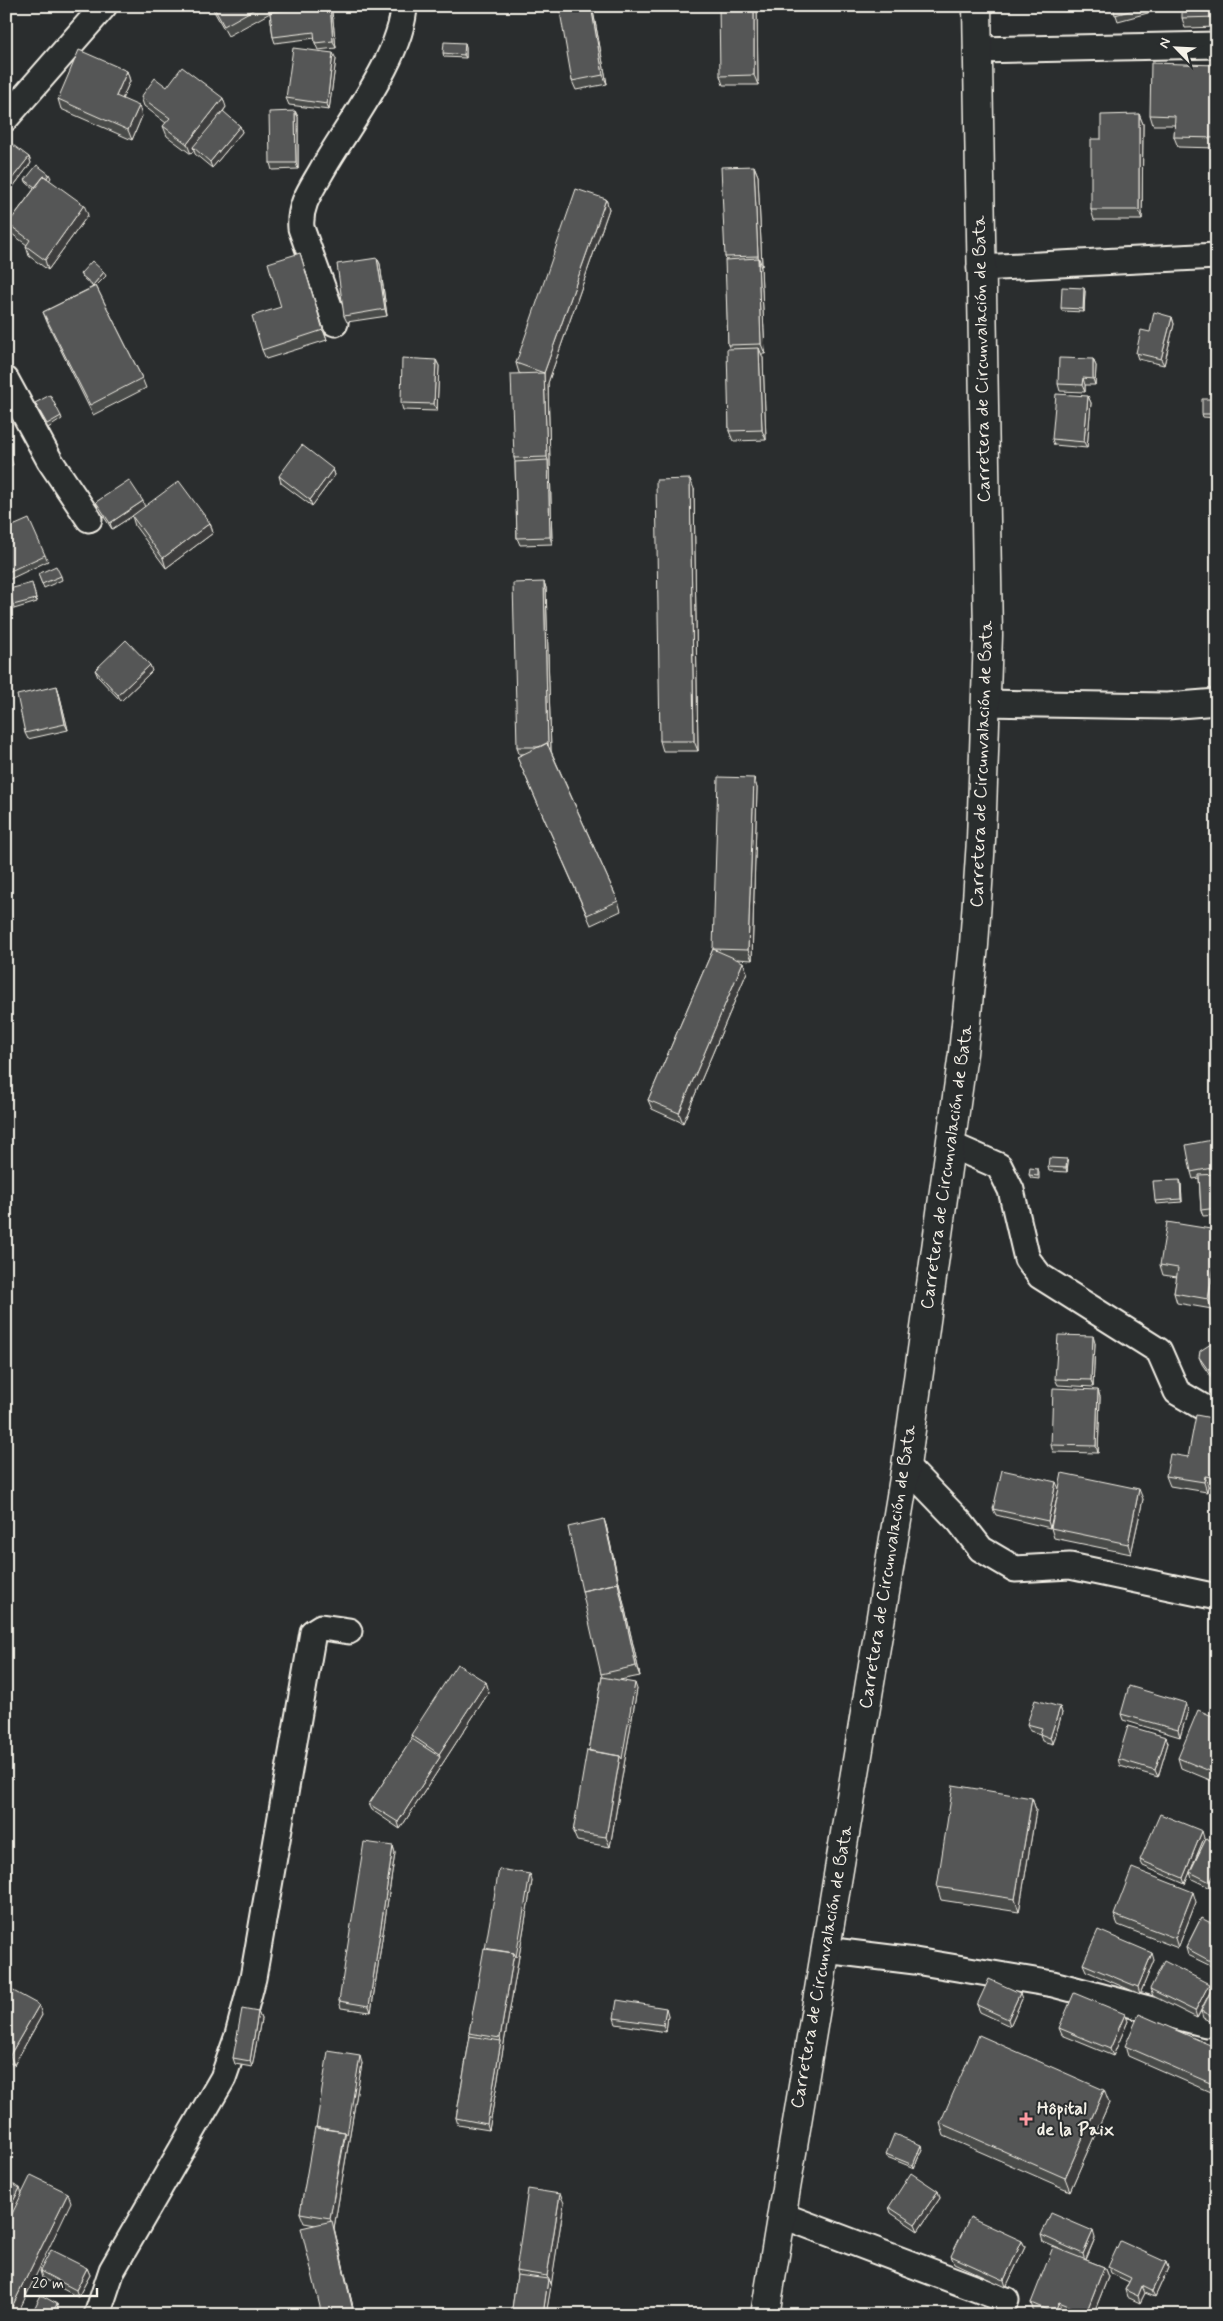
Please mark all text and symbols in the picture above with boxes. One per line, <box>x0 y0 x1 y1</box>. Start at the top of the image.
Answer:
north arrow <box>1150 22 1200 72</box>
text: N <box>1155 35 1175 51</box>
street label: Carretera de Circunvalación de Bata <box>967 215 997 503</box>
street label: Carretera de Circunvalación de Bata <box>965 620 999 908</box>
street label: Carretera de Circunvalación de Bata <box>915 1023 979 1311</box>
street label: Carretera de Circunvalación de Bata <box>854 1423 922 1711</box>
street label: Carretera de Circunvalación de Bata <box>785 1823 859 2111</box>
place label: Hôpital de la Paix <box>1037 2097 1115 2142</box>
marker: Hôpital de la Paix <box>1019 2112 1033 2126</box>
scale bar <box>25 2266 98 2298</box>
text: 20 m <box>32 2274 64 2294</box>

